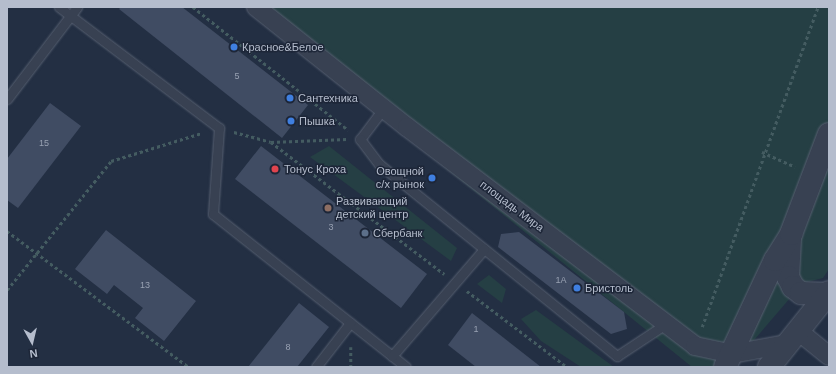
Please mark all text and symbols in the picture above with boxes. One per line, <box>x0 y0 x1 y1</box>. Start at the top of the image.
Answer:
place label: Красное&Белое <box>242 40 324 54</box>
marker: Красное&Белое <box>229 42 239 52</box>
house number: 5 <box>234 71 240 81</box>
place label: Сантехника <box>298 91 358 105</box>
marker: Сантехника <box>285 93 295 103</box>
place label: Пышка <box>299 114 335 128</box>
marker: Пышка <box>286 116 296 126</box>
house number: 15 <box>39 138 49 148</box>
place label: Тонус Кроха <box>284 162 346 176</box>
marker: Тонус Кроха <box>269 163 281 175</box>
place label: Овощной с/х рынок <box>376 165 424 191</box>
marker: Овощной с/х рынок <box>427 173 437 183</box>
street label: площадь Мира <box>477 178 547 234</box>
place label: Развивающий детский центр <box>336 195 408 221</box>
marker: Развивающий детский центр <box>323 203 333 213</box>
house number: 3 <box>328 222 334 232</box>
place label: Сбербанк <box>373 226 422 240</box>
marker: Сбербанк <box>360 228 370 238</box>
house number: 1А <box>555 275 567 285</box>
house number: 13 <box>140 280 150 290</box>
place label: Бристоль <box>585 281 633 295</box>
marker: Бристоль <box>572 283 582 293</box>
north arrow <box>12 322 52 362</box>
house number: 1 <box>473 324 479 334</box>
house number: 8 <box>285 342 291 352</box>
text: N <box>29 347 38 360</box>

